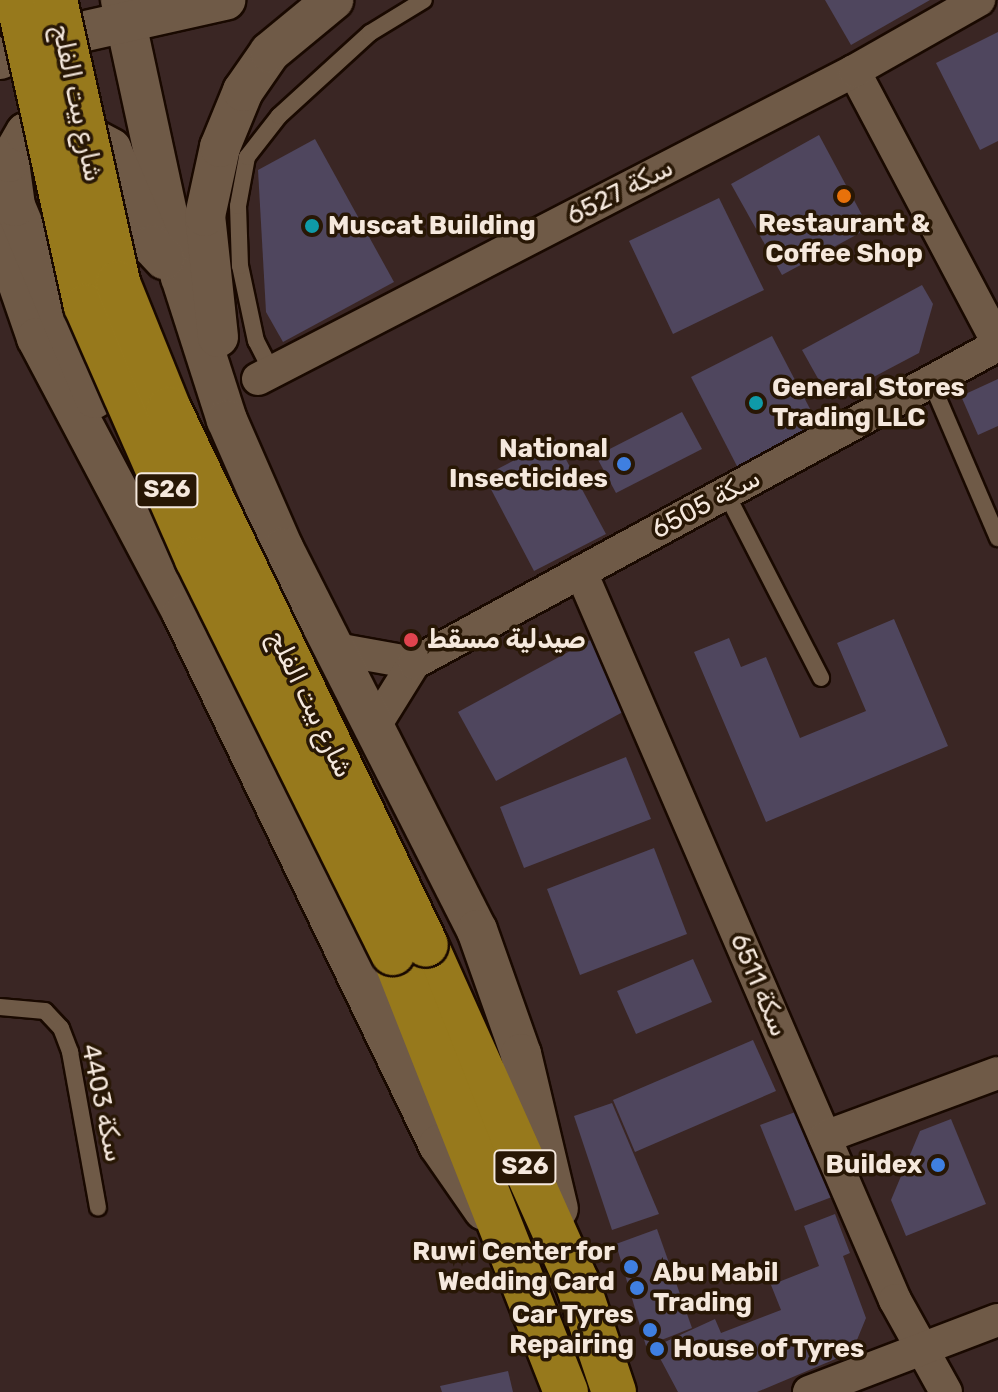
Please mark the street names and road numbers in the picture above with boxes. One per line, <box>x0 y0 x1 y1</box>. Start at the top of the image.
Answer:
street label: شارع بيت الفلج <box>45 21 109 185</box>
street label: سكة 6527 <box>562 152 678 232</box>
street label: سكة 6505 <box>646 462 766 546</box>
road number: S26 <box>135 470 199 510</box>
street label: شارع بيت الفلج <box>261 625 359 783</box>
street label: سكة 6511 <box>723 929 795 1041</box>
street label: سكة 4403 <box>74 1041 130 1165</box>
road number: S26 <box>493 1147 557 1187</box>

